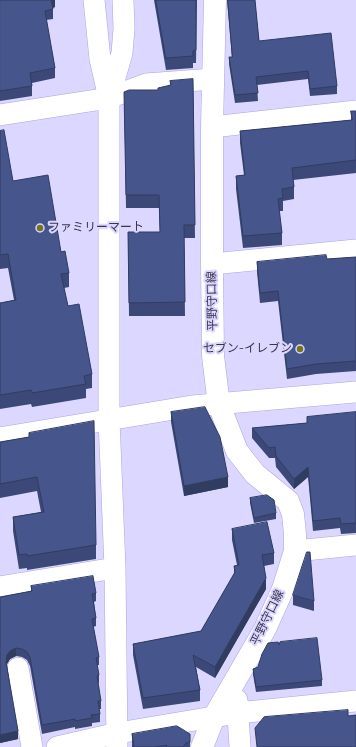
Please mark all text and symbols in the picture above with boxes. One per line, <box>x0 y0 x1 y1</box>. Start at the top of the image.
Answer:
place label: ファミリーマート <box>48 221 144 235</box>
marker: ファミリーマート <box>35 223 45 233</box>
street label: 平野守口線 <box>205 271 221 331</box>
place label: セブン-イレブン <box>203 342 292 356</box>
marker: セブン-イレブン <box>295 344 305 354</box>
street label: 平野守口線 <box>248 588 288 648</box>

